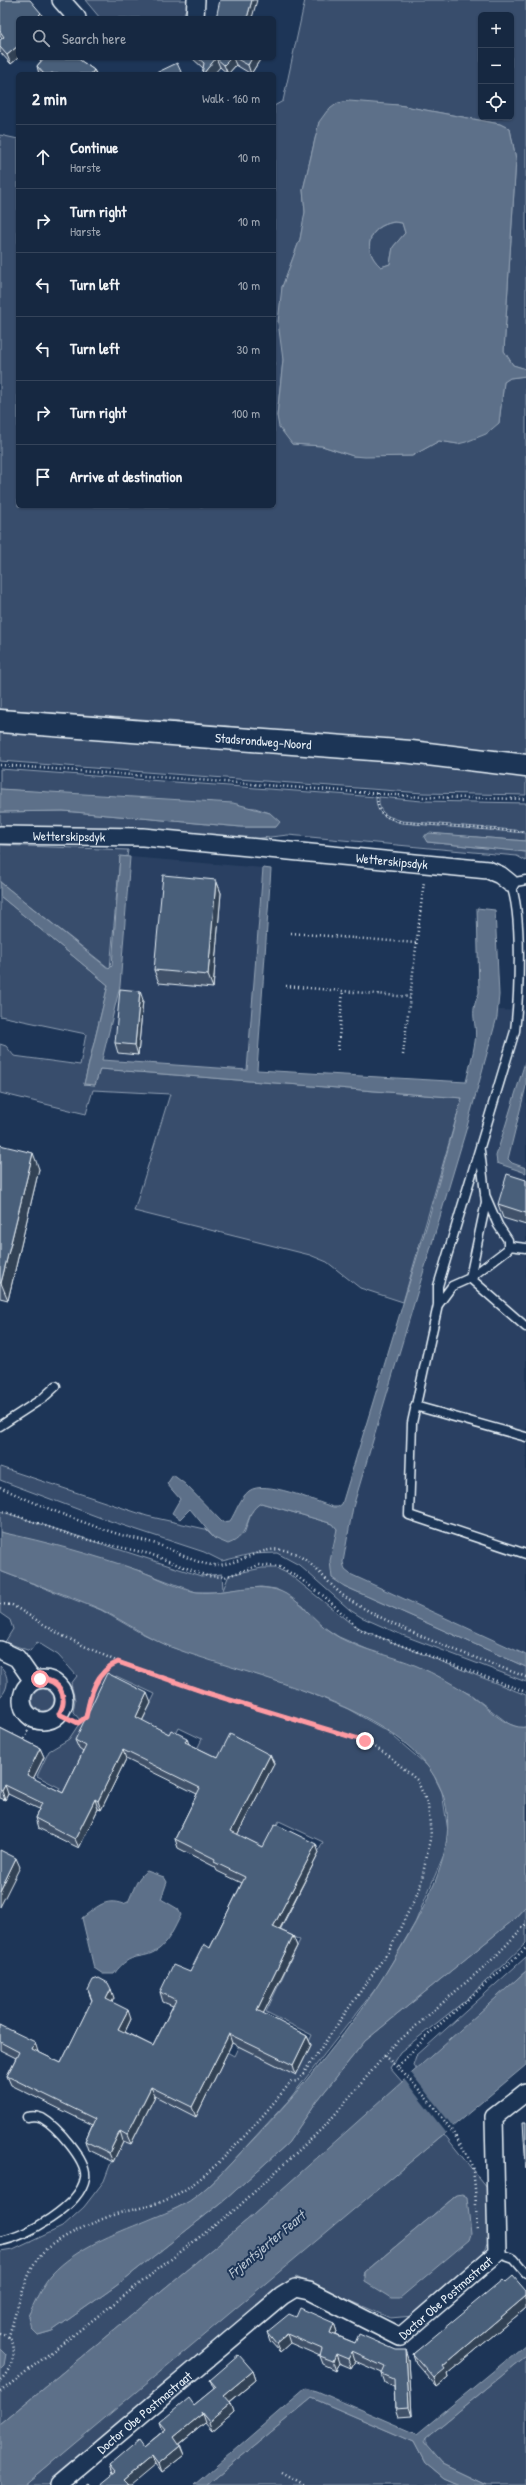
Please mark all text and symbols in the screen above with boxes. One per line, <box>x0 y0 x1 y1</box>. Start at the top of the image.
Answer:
map controls <box>478 12 514 120</box>
button: + <box>478 12 514 48</box>
search box <box>16 16 276 60</box>
icon: search <box>30 27 52 49</box>
text: Search here <box>62 28 126 49</box>
button: − <box>478 48 514 84</box>
button: locate <box>478 84 514 120</box>
text: 2 min <box>32 87 67 110</box>
text: Walk · 160 m <box>202 89 260 107</box>
text: Continue <box>70 137 118 158</box>
icon: ahead <box>32 146 54 168</box>
text: 10 m <box>238 148 260 166</box>
text: Harste <box>70 158 101 176</box>
text: Turn right <box>70 201 126 222</box>
icon: right <box>32 210 54 232</box>
text: 10 m <box>238 212 260 230</box>
text: Harste <box>70 222 101 240</box>
icon: left <box>32 274 54 296</box>
text: Turn left <box>70 274 120 295</box>
text: 10 m <box>238 276 260 294</box>
icon: left <box>32 338 54 360</box>
text: Turn left <box>70 338 120 359</box>
text: 30 m <box>237 340 260 358</box>
icon: right <box>32 402 54 424</box>
text: Turn right <box>70 402 126 423</box>
text: 100 m <box>232 404 260 422</box>
icon: arrive <box>32 466 54 488</box>
text: Arrive at destination <box>70 466 182 487</box>
street label: Stadsrondweg-Noord <box>214 728 312 753</box>
street label: Wetterskipsdyk <box>33 826 106 845</box>
street label: Wetterskipsdyk <box>355 848 429 873</box>
route start <box>31 1670 49 1688</box>
route end <box>356 1732 374 1750</box>
water label: Frjentsjerter Feart <box>223 2205 310 2282</box>
street label: Doctor Obe Postmastraat <box>395 2251 497 2343</box>
street label: Doctor Obe Postmastraat <box>93 2366 196 2457</box>

